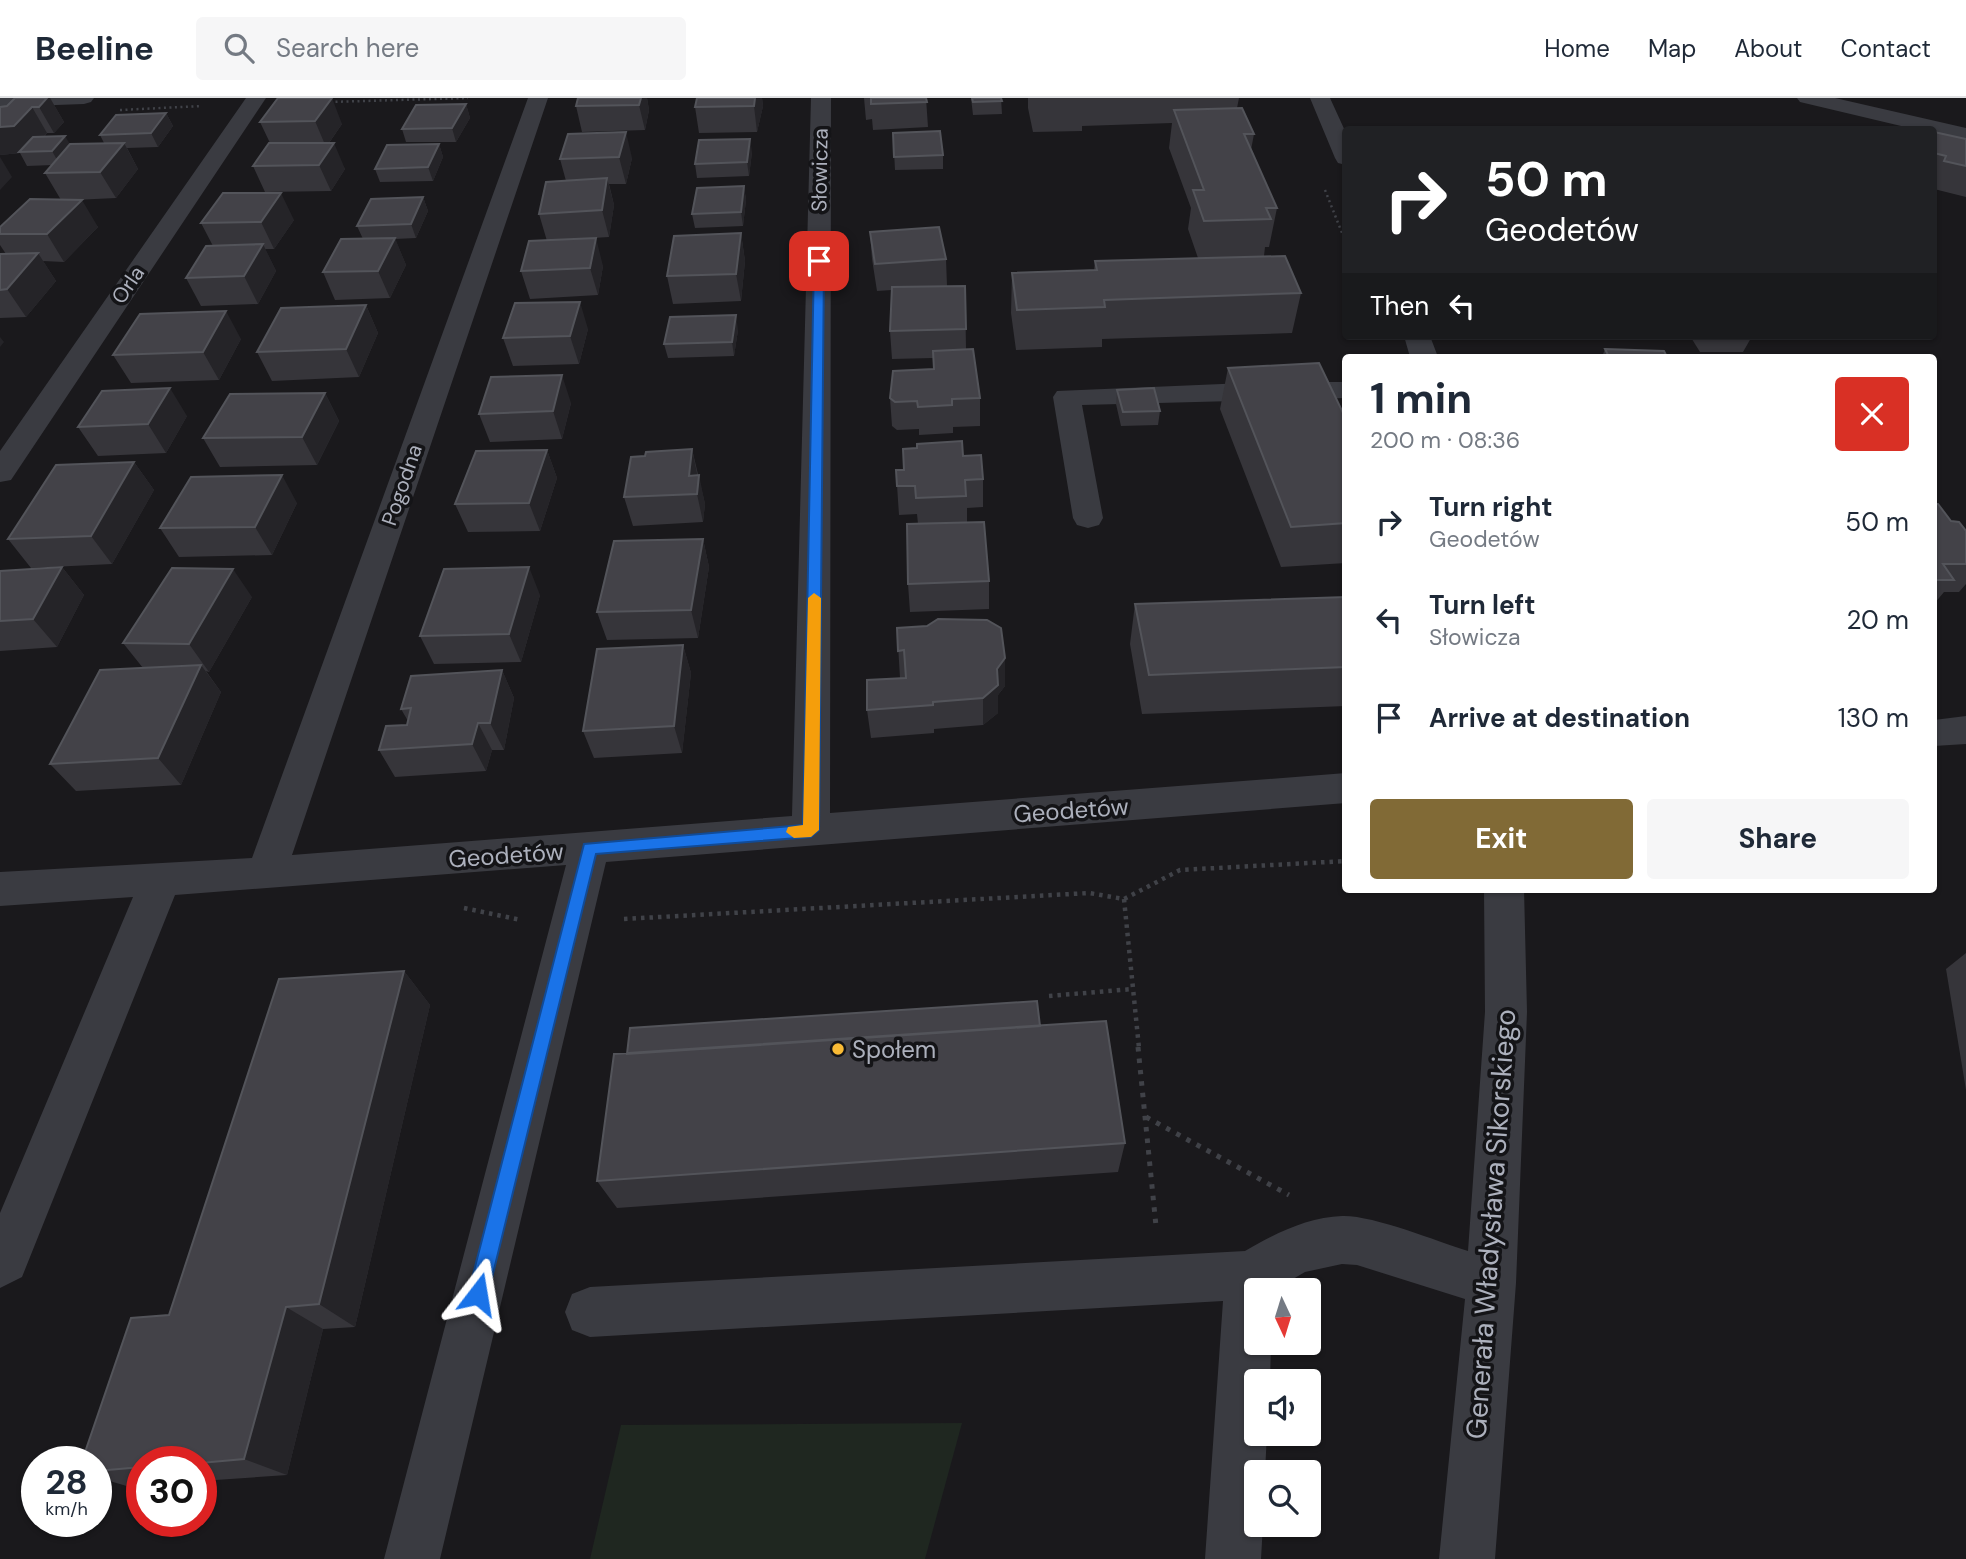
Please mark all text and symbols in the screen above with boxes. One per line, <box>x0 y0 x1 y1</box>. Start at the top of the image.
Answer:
search box <box>196 17 686 80</box>
text: Beeline <box>35 27 154 70</box>
icon: search <box>220 29 258 67</box>
text: Search here <box>276 31 419 65</box>
text: Home <box>1544 33 1610 64</box>
text: Map <box>1648 33 1696 64</box>
text: About <box>1734 33 1803 64</box>
text: Contact <box>1841 33 1931 64</box>
street label: Słowicza <box>805 128 835 212</box>
text: 50 m <box>1485 147 1608 211</box>
icon: right <box>1370 154 1461 245</box>
text: Geodetów <box>1485 209 1639 251</box>
pin <box>789 231 849 291</box>
icon: arrive <box>800 242 838 280</box>
street label: Orla <box>105 261 151 309</box>
icon: left <box>1443 287 1481 325</box>
text: Then <box>1370 289 1429 323</box>
text: 1 min <box>1370 371 1472 426</box>
button: close <box>1835 377 1909 451</box>
text: 200 m · 08:36 <box>1370 425 1520 455</box>
street label: Pogodna <box>375 441 429 529</box>
text: Turn right <box>1429 490 1553 524</box>
icon: right <box>1370 503 1408 541</box>
text: 50 m <box>1845 505 1909 539</box>
text: Geodetów <box>1429 524 1540 554</box>
text: Turn left <box>1429 588 1536 622</box>
icon: left <box>1370 601 1408 639</box>
text: 20 m <box>1846 603 1909 637</box>
text: Słowicza <box>1429 622 1521 652</box>
icon: arrive <box>1370 699 1408 737</box>
text: Arrive at destination <box>1429 701 1690 735</box>
text: 130 m <box>1838 701 1909 735</box>
street label: Geodetów <box>1012 791 1130 829</box>
button: Exit <box>1370 799 1633 879</box>
button: Share <box>1647 799 1909 879</box>
street label: Geodetów <box>447 836 565 874</box>
street label: Generała Władysława Sikorskiego <box>1458 1008 1524 1440</box>
place label: Społem <box>852 1034 936 1065</box>
marker: Społem <box>830 1041 846 1057</box>
position arrow <box>441 1257 515 1331</box>
north arrow <box>1244 1278 1321 1354</box>
map controls <box>1244 1278 1321 1537</box>
button: sound <box>1244 1369 1321 1446</box>
speed limit sign: 30 <box>126 1446 217 1537</box>
text: 28 <box>45 1459 88 1505</box>
button: search <box>1244 1460 1321 1537</box>
text: km/h <box>45 1497 88 1521</box>

